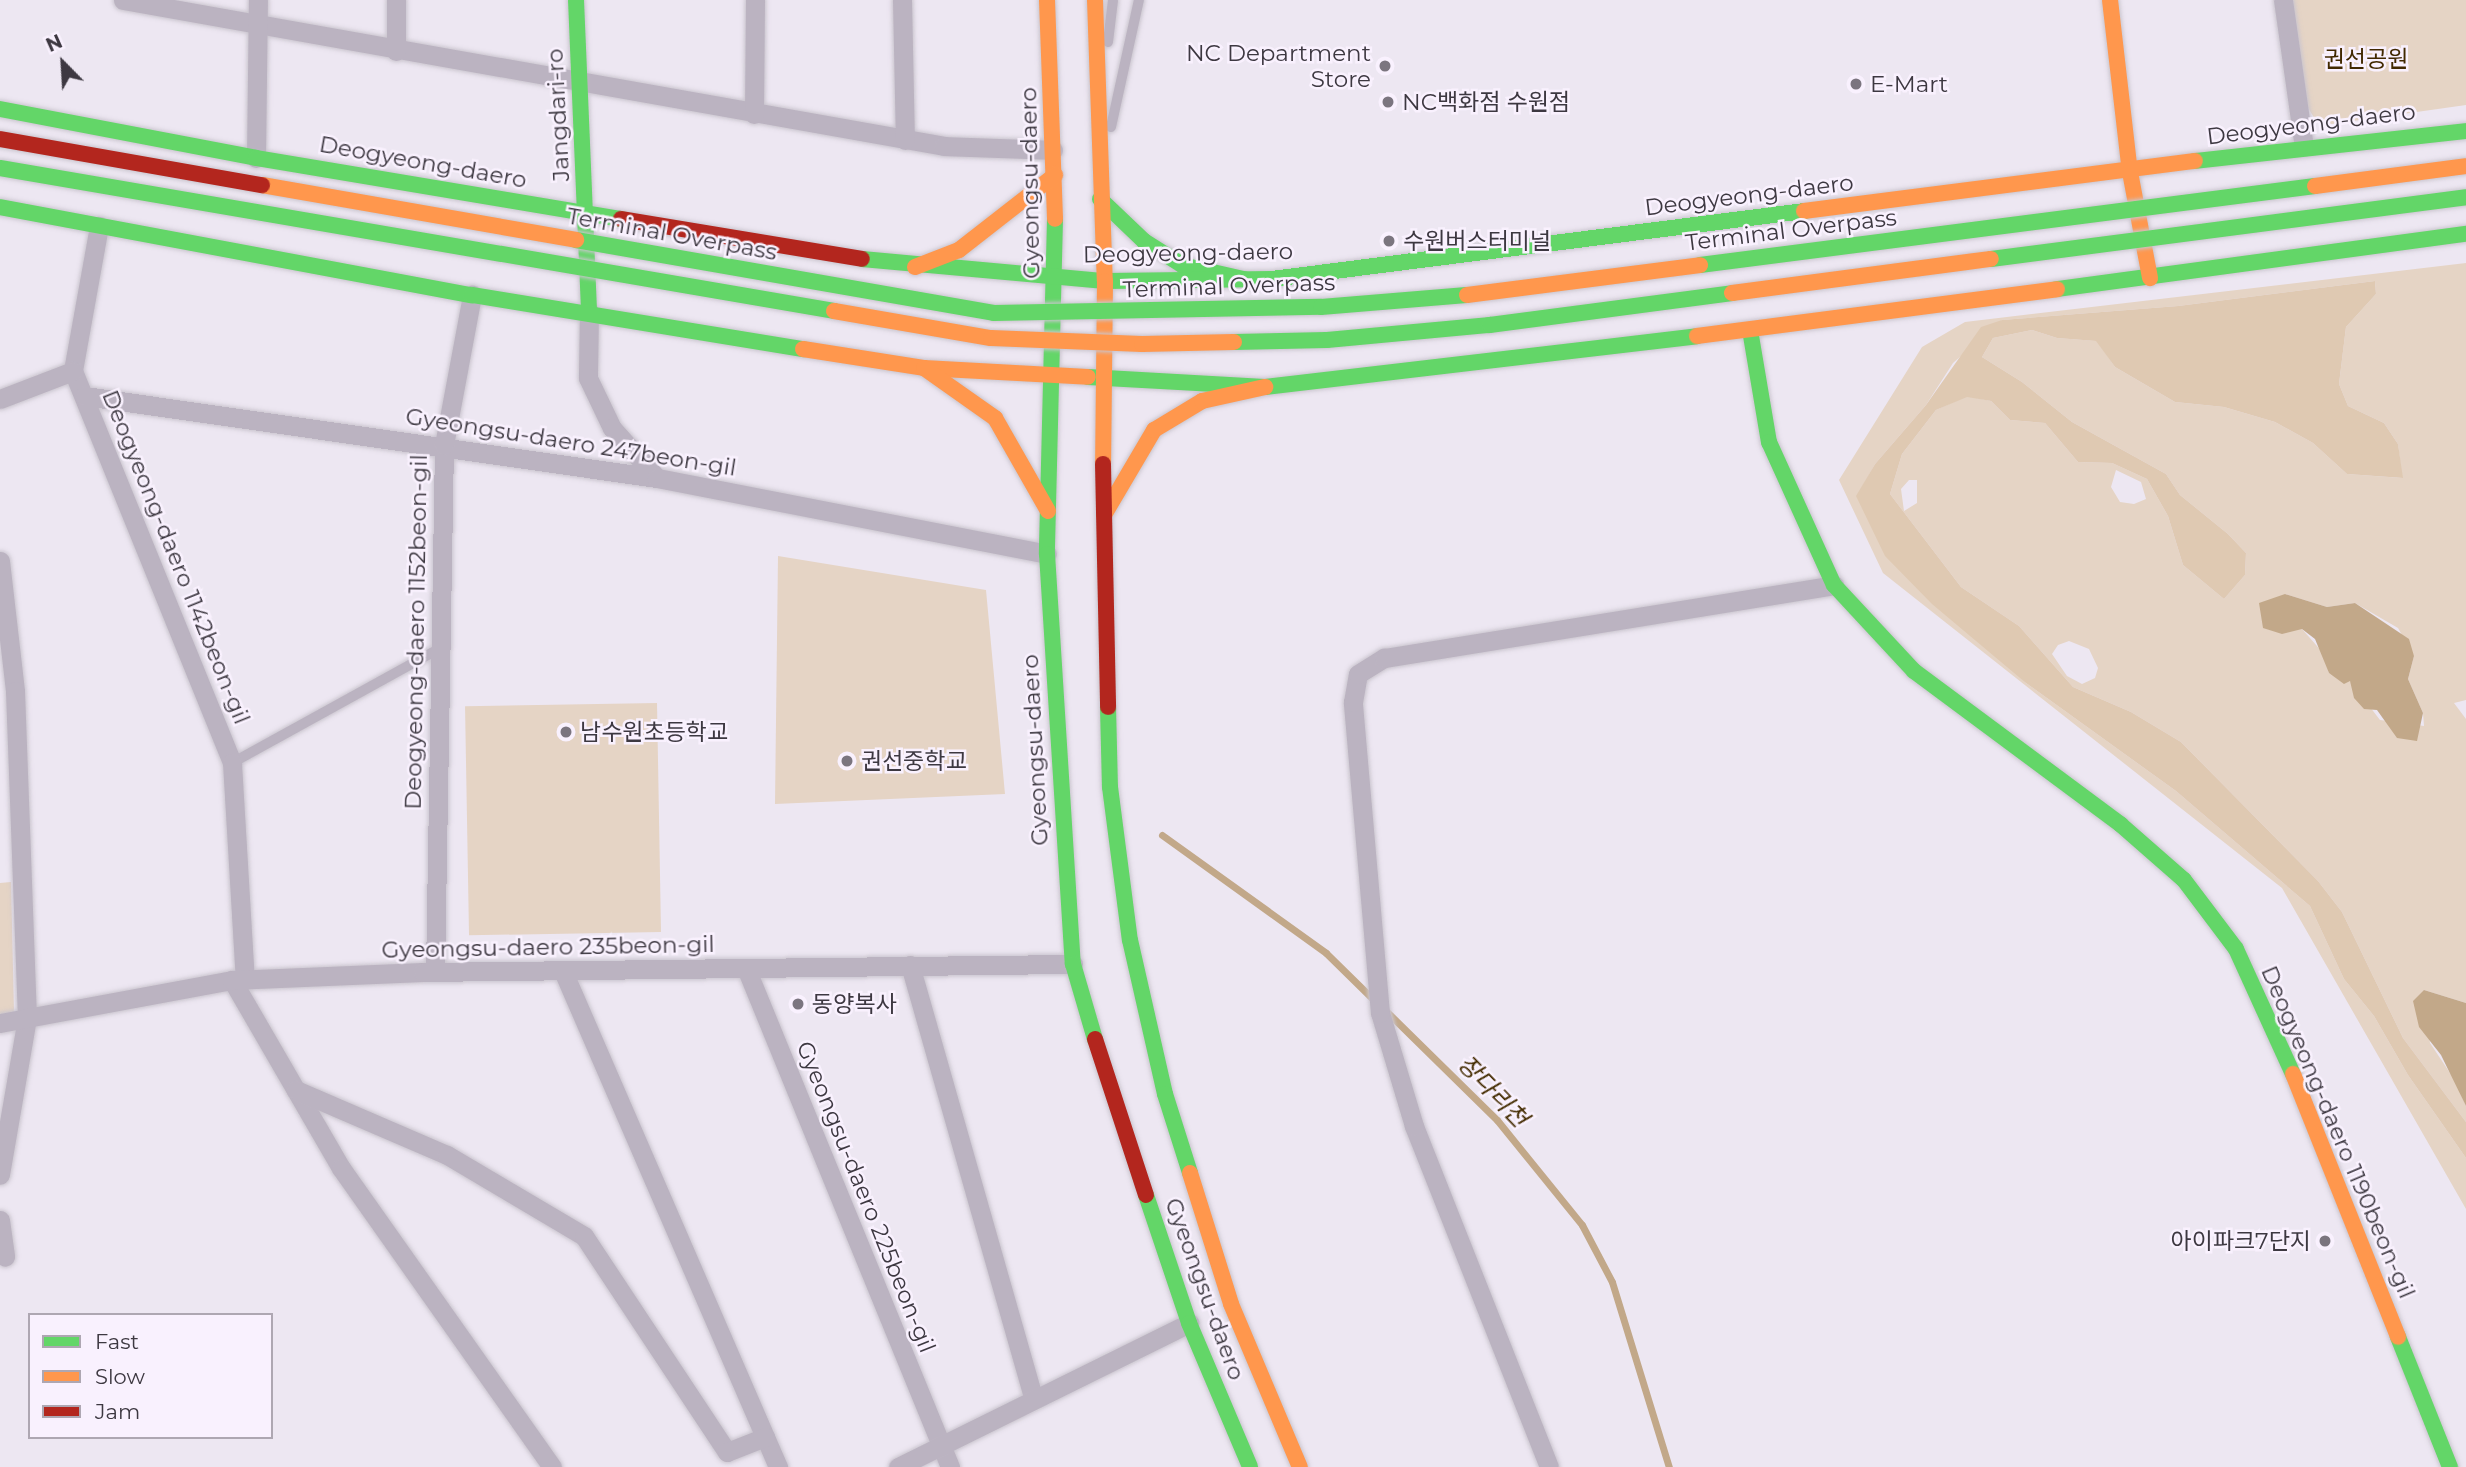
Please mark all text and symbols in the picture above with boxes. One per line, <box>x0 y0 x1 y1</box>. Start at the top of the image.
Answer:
north arrow <box>28 28 98 98</box>
text: N <box>43 30 66 57</box>
place label: NC Department Store <box>1186 39 1371 93</box>
park label: 권선공원 <box>2324 45 2408 73</box>
street label: Jangdari-ro <box>541 48 575 182</box>
marker: NC Department Store <box>1377 58 1393 74</box>
place label: E-Mart <box>1870 70 1948 98</box>
marker: E-Mart <box>1848 76 1864 92</box>
street label: Gyeongsu-daero <box>1015 87 1045 279</box>
place label: NC백화점 수원점 <box>1402 88 1570 116</box>
marker: NC백화점 수원점 <box>1380 94 1396 110</box>
street label: Deogyeong-daero <box>2205 97 2417 151</box>
street label: Deogyeong-daero <box>317 130 529 194</box>
street label: Deogyeong-daero <box>1643 168 1855 222</box>
street label: Terminal Overpass <box>565 202 779 266</box>
street label: Terminal Overpass <box>1684 203 1898 257</box>
place label: 수원버스터미널 <box>1403 227 1551 255</box>
marker: 수원버스터미널 <box>1381 233 1397 249</box>
street label: Deogyeong-daero <box>1083 237 1293 269</box>
street label: Terminal Overpass <box>1122 268 1336 304</box>
street label: Deogyeong-daero 1142beon-gil <box>96 386 256 728</box>
street label: Gyeongsu-daero 247beon-gil <box>404 402 738 482</box>
street label: Deogyeong-daero 1152beon-gil <box>399 454 433 810</box>
street label: Gyeongsu-daero <box>1016 654 1054 846</box>
place label: 남수원초등학교 <box>580 718 728 746</box>
marker: 남수원초등학교 <box>558 724 574 740</box>
place label: 권선중학교 <box>861 747 967 775</box>
marker: 권선중학교 <box>839 753 855 769</box>
street label: Gyeongsu-daero 235beon-gil <box>381 930 715 964</box>
street label: Deogyeong-daero 1190beon-gil <box>2255 962 2421 1302</box>
place label: 동양복사 <box>812 990 897 1018</box>
marker: 동양복사 <box>790 996 806 1012</box>
street label: Gyeongsu-daero 225beon-gil <box>791 1037 941 1357</box>
water label: 장다리천 <box>1452 1049 1534 1133</box>
street label: Gyeongsu-daero <box>1159 1194 1251 1384</box>
place label: 아이파크7단지 <box>2170 1227 2311 1255</box>
marker: 아이파크7단지 <box>2317 1233 2333 1249</box>
legend <box>28 1313 273 1439</box>
text: Fast <box>95 1329 139 1354</box>
text: Slow <box>95 1364 145 1389</box>
text: Jam <box>95 1399 140 1424</box>

